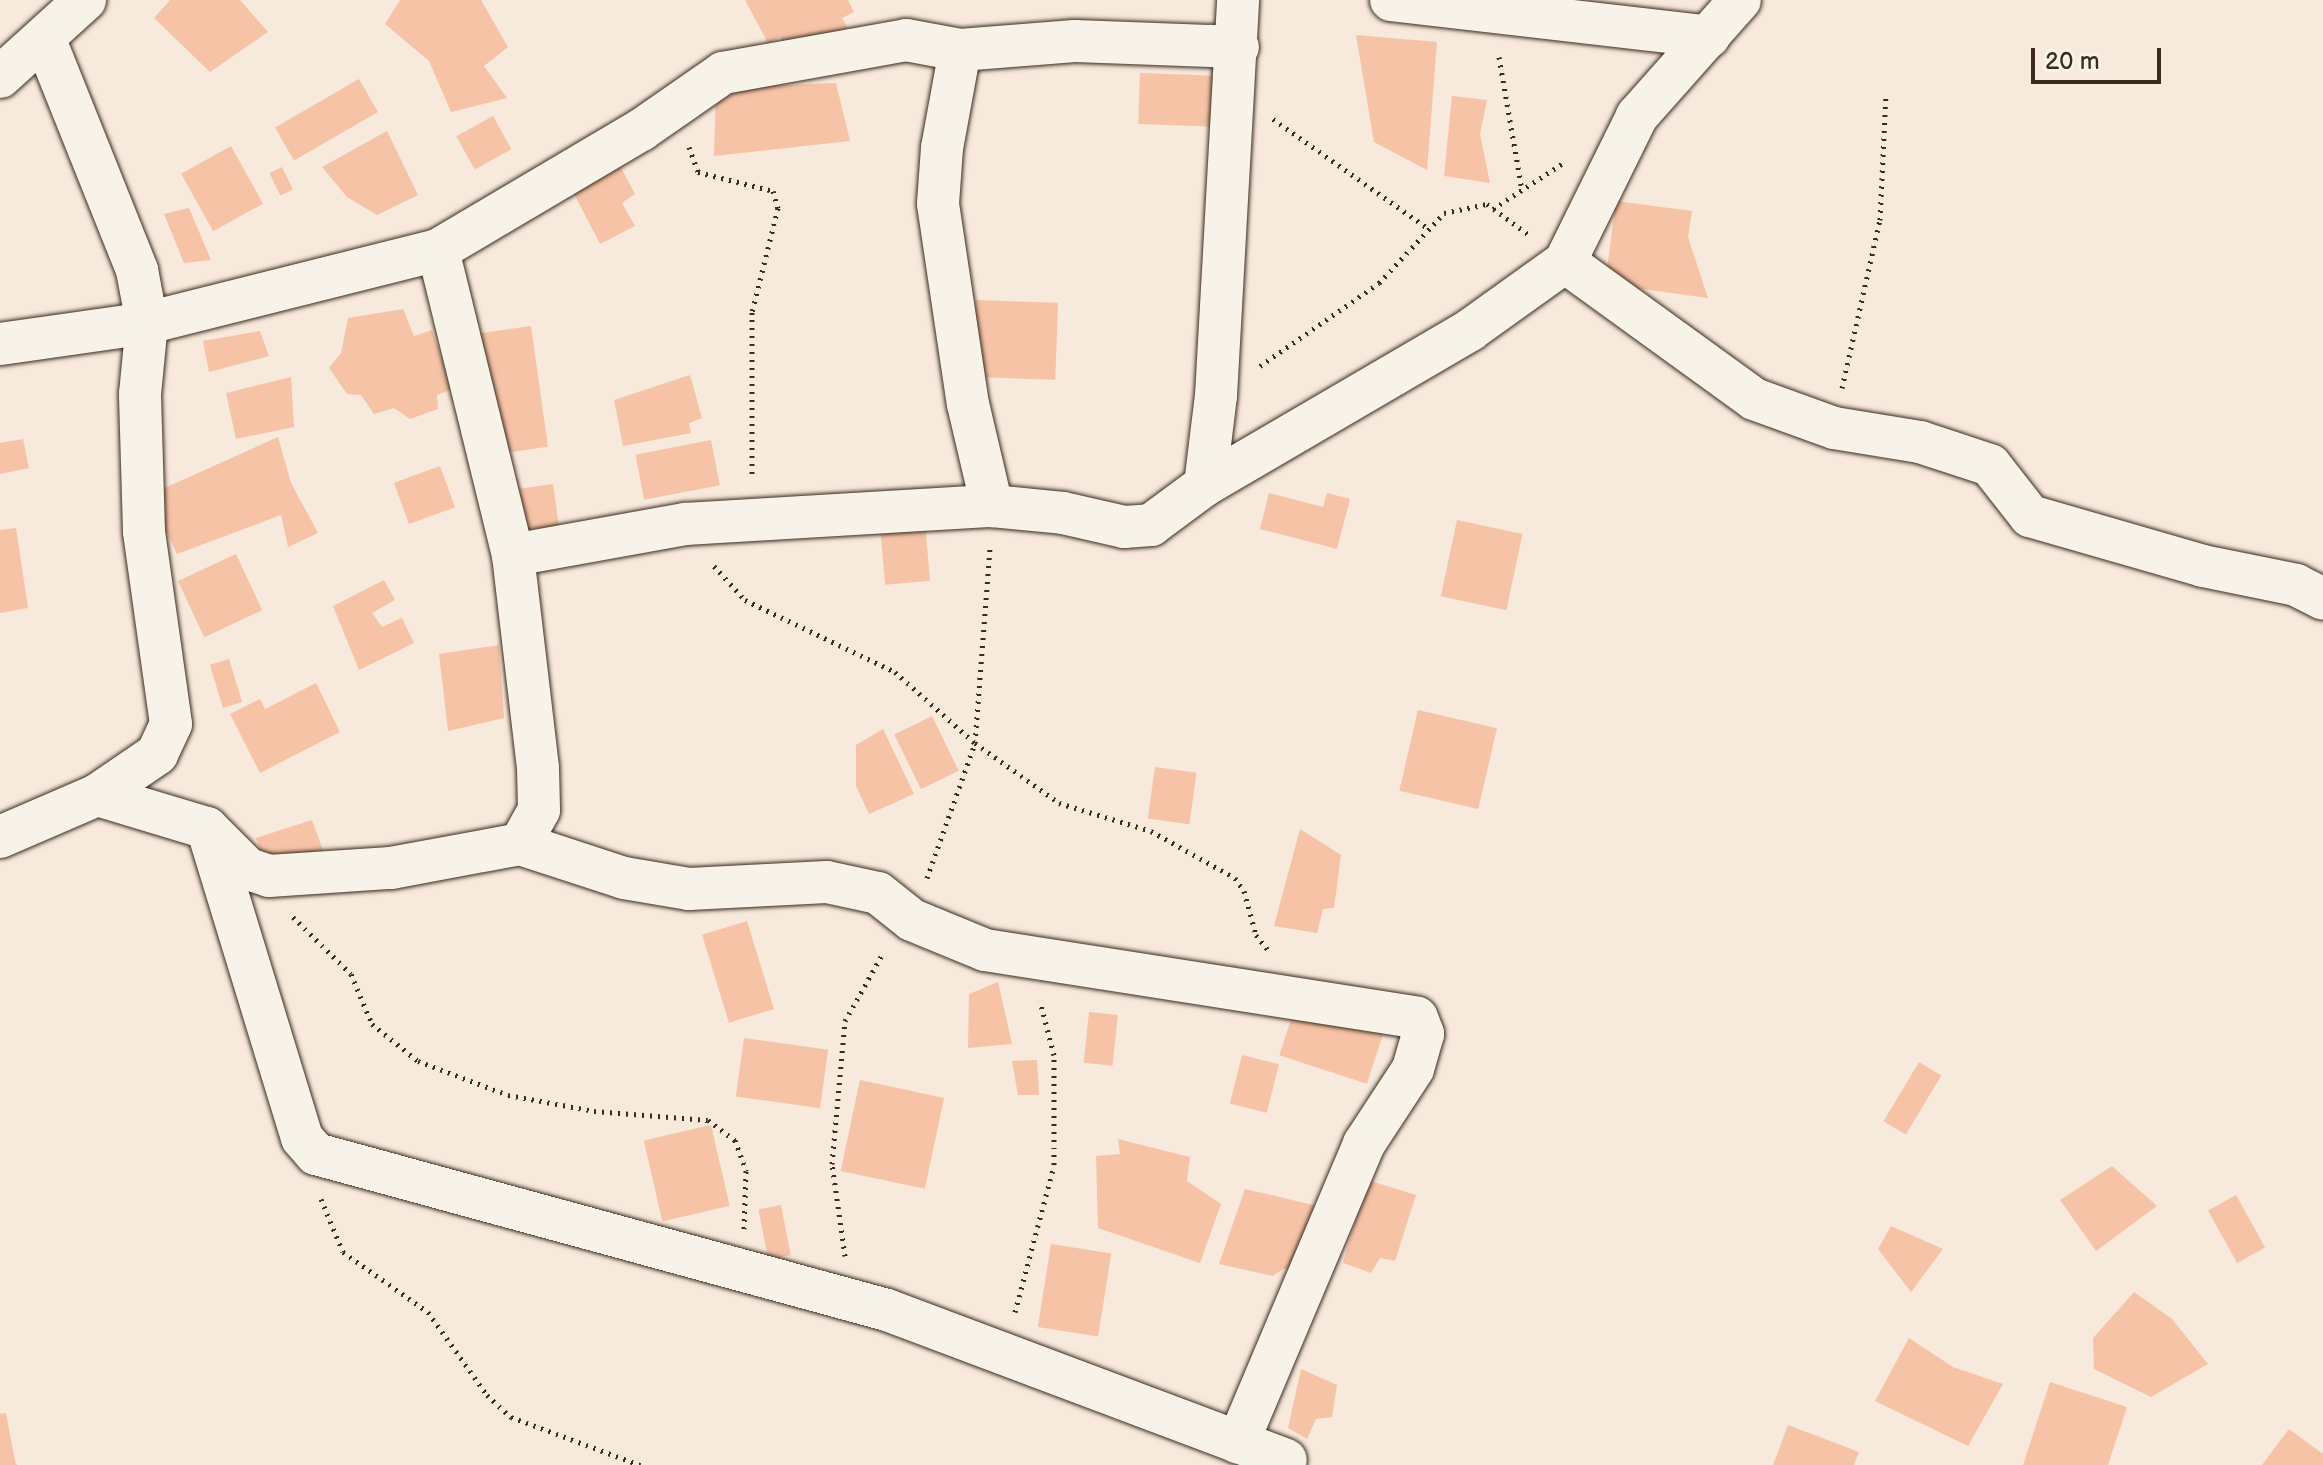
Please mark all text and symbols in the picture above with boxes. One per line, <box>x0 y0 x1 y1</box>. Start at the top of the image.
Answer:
scale bar <box>2035 32 2165 82</box>
text: 20 m <box>2045 47 2100 76</box>

